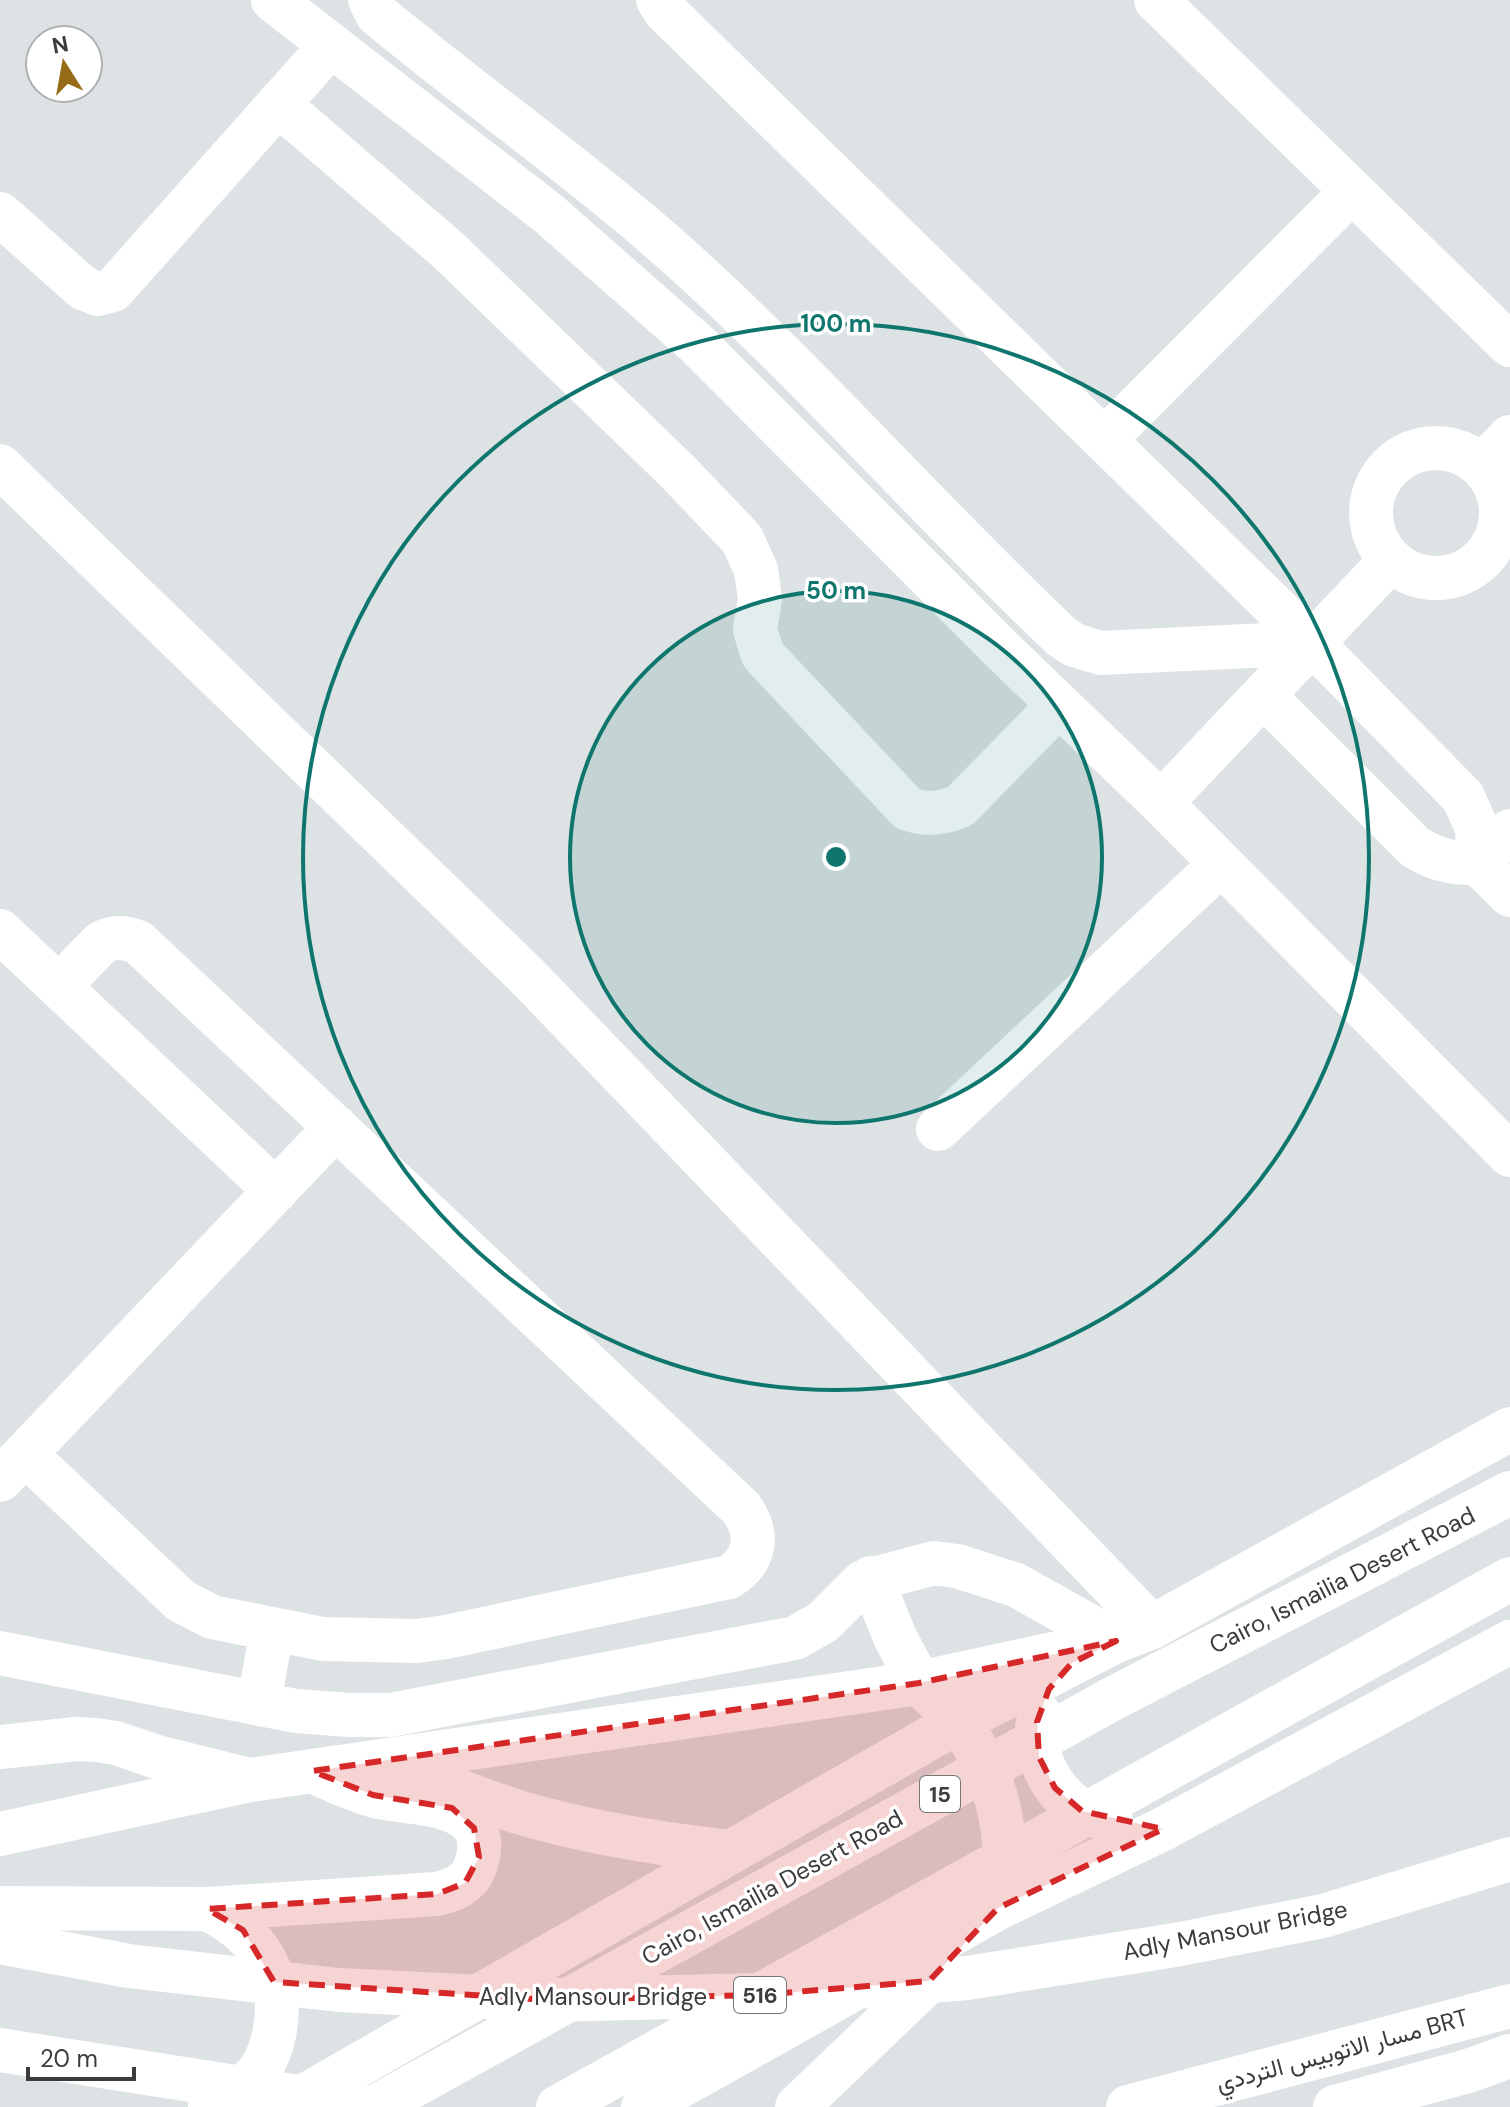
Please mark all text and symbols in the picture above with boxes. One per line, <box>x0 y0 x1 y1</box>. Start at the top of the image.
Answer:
north arrow <box>24 24 104 104</box>
text: N <box>50 29 71 61</box>
text: 100 m <box>801 308 871 339</box>
text: 50 m <box>806 575 866 606</box>
centre of rings <box>822 843 850 871</box>
street label: Cairo, Ismailia Desert Road <box>1204 1499 1480 1661</box>
road number: 15 <box>920 1776 960 1812</box>
street label: Cairo, Ismailia Desert Road <box>636 1802 908 1972</box>
street label: Adly Mansour Bridge <box>1120 1893 1350 1967</box>
road number: 516 <box>734 1977 786 2013</box>
street label: Adly Mansour Bridge <box>479 1981 707 2012</box>
street label: مسار الاتوبيس الترددي BRT <box>1212 2001 1473 2102</box>
scale bar <box>28 2031 134 2081</box>
text: 20 m <box>40 2043 98 2074</box>

